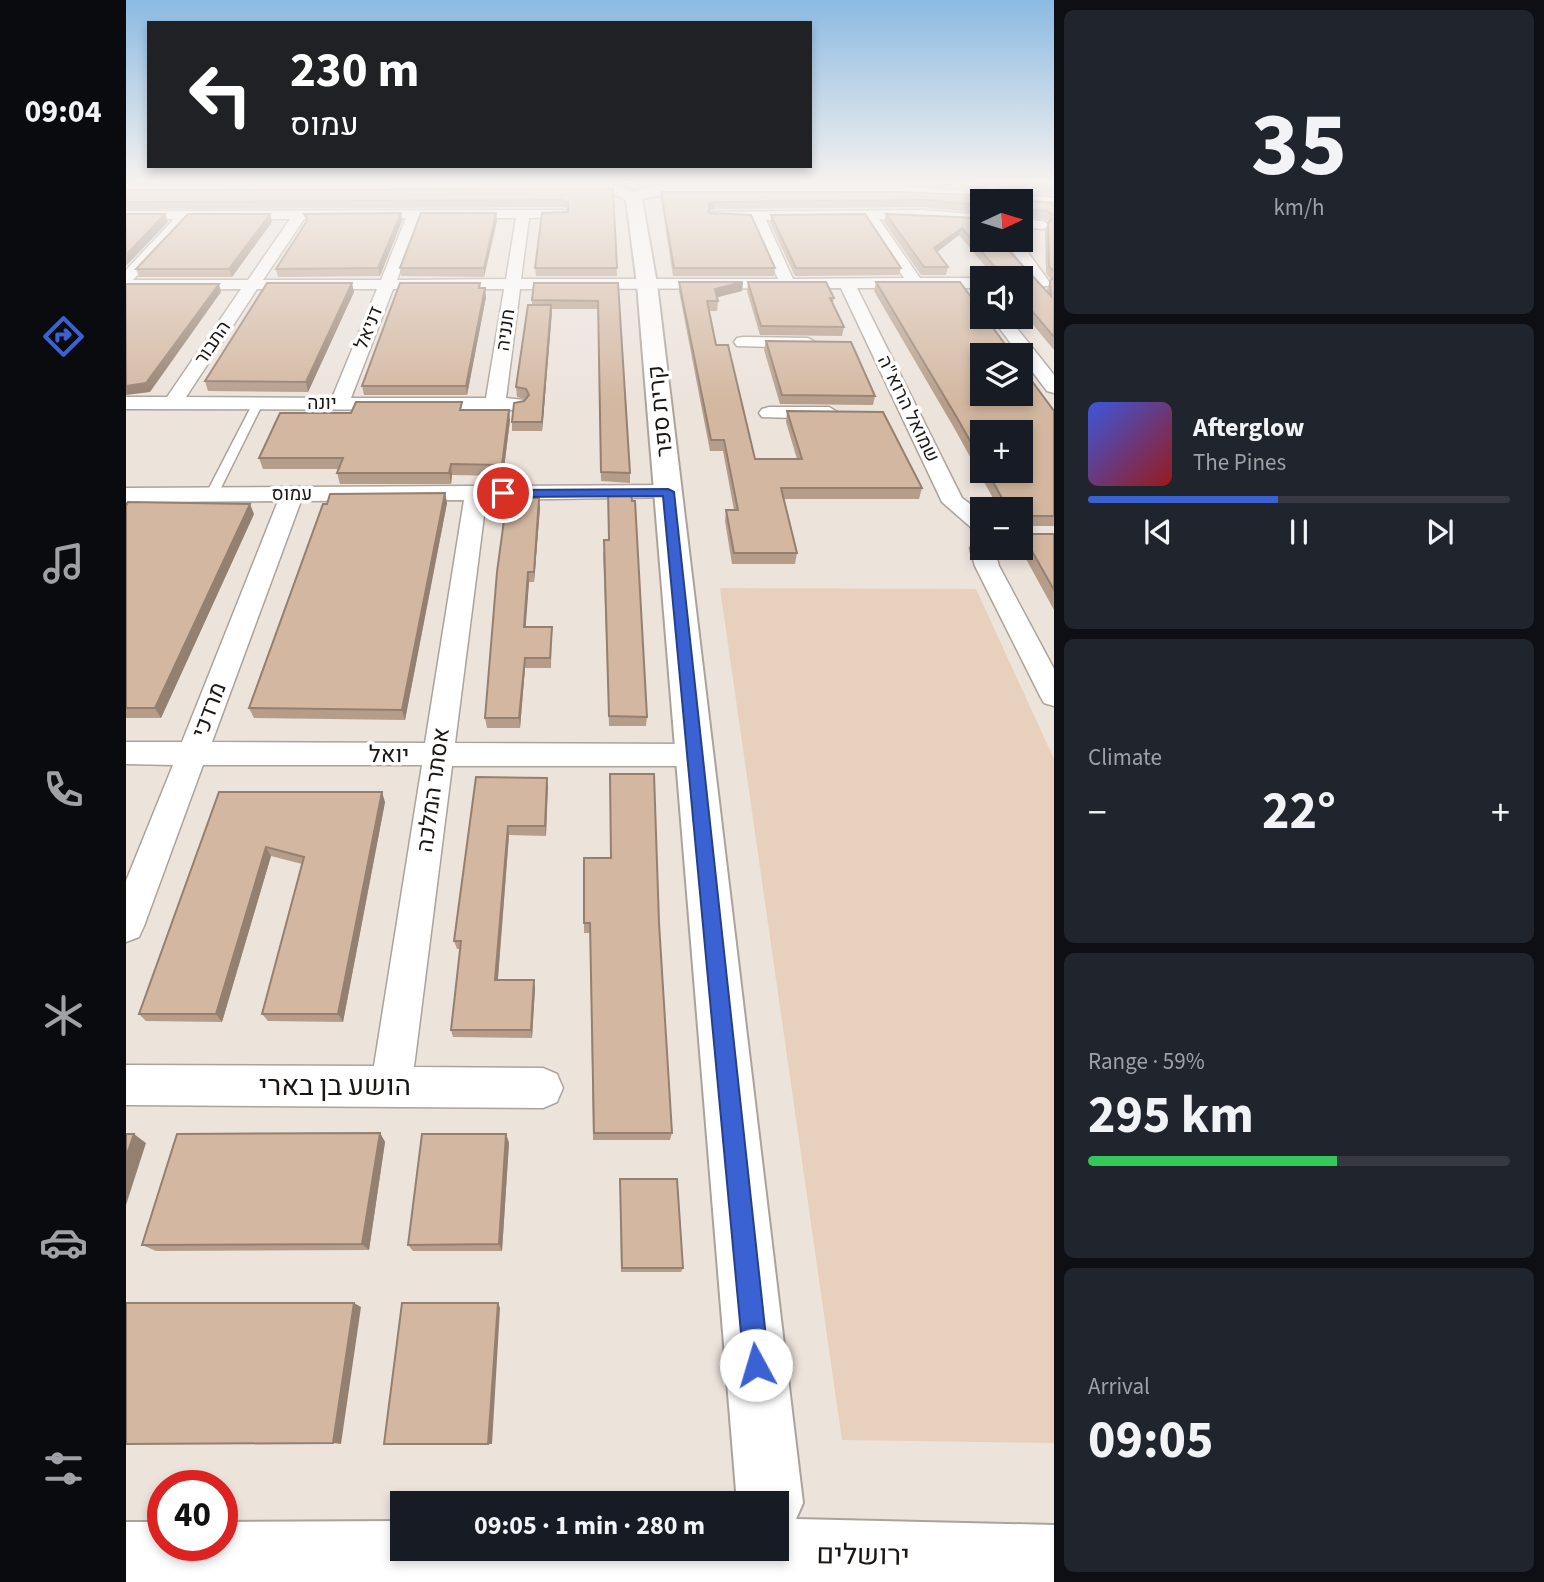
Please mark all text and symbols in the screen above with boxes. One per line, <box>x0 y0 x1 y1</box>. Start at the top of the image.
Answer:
text: 230 m <box>290 36 419 106</box>
icon: left <box>175 49 266 140</box>
text: 35 <box>1251 81 1347 210</box>
text: 09:04 <box>24 89 102 135</box>
text: עמוס <box>290 102 359 148</box>
north arrow <box>970 189 1032 252</box>
map controls <box>970 189 1033 560</box>
text: km/h <box>1273 191 1325 224</box>
button: sound <box>970 266 1033 329</box>
street label: דניאל <box>348 302 390 354</box>
street label: חנניה <box>490 307 522 353</box>
icon: directions <box>39 312 88 361</box>
street label: התבור <box>188 316 238 370</box>
button: layers <box>970 343 1033 406</box>
street label: שמואל הרוא"ה <box>870 351 946 467</box>
street label: קרית ספר <box>639 364 681 458</box>
street label: יונה <box>307 390 337 417</box>
text: Afterglow <box>1193 409 1304 446</box>
button: + <box>970 420 1033 483</box>
text: The Pines <box>1193 446 1286 479</box>
pin <box>473 463 533 523</box>
icon: arrive <box>484 474 522 512</box>
street label: עמוס <box>272 481 312 508</box>
button: − <box>970 497 1033 560</box>
icon: previous <box>1139 513 1177 551</box>
icon: pause <box>1280 513 1318 551</box>
icon: next <box>1421 513 1459 551</box>
icon: music <box>39 539 88 588</box>
street label: מרדכי <box>183 677 235 743</box>
street label: אסתר המלכה <box>408 726 458 854</box>
street label: יואל <box>369 738 409 771</box>
text: Climate <box>1088 741 1162 774</box>
icon: phone <box>39 765 88 814</box>
text: 22° <box>1262 775 1336 849</box>
text: − <box>1088 786 1107 840</box>
text: + <box>1491 786 1510 840</box>
icon: climate <box>39 991 88 1040</box>
text: Range · 59% <box>1088 1045 1205 1078</box>
street label: הושע בן בארי <box>259 1066 411 1106</box>
text: 295 km <box>1088 1079 1254 1153</box>
icon: car <box>39 1218 88 1267</box>
position arrow <box>719 1328 793 1402</box>
text: Arrival <box>1088 1370 1150 1403</box>
text: 09:05 <box>1088 1404 1213 1478</box>
icon: filters <box>39 1444 88 1493</box>
speed limit sign: 40 <box>147 1470 238 1561</box>
text: 09:05 · 1 min · 280 m <box>474 1507 705 1544</box>
street label: ירושלים <box>816 1534 910 1576</box>

